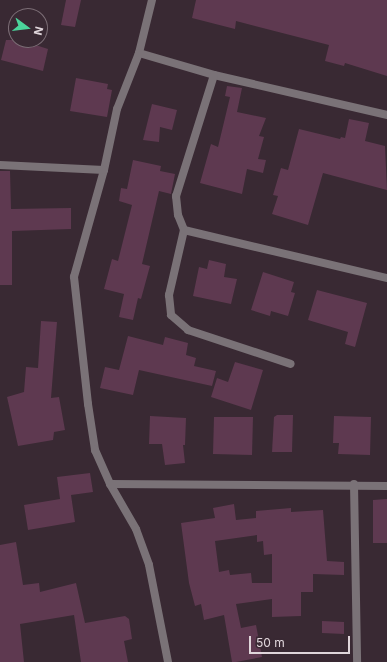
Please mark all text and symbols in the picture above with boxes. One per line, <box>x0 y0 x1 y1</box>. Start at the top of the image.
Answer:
north arrow <box>8 8 48 48</box>
text: N <box>31 25 46 37</box>
scale bar <box>251 628 352 654</box>
text: 50 m <box>256 635 285 650</box>

